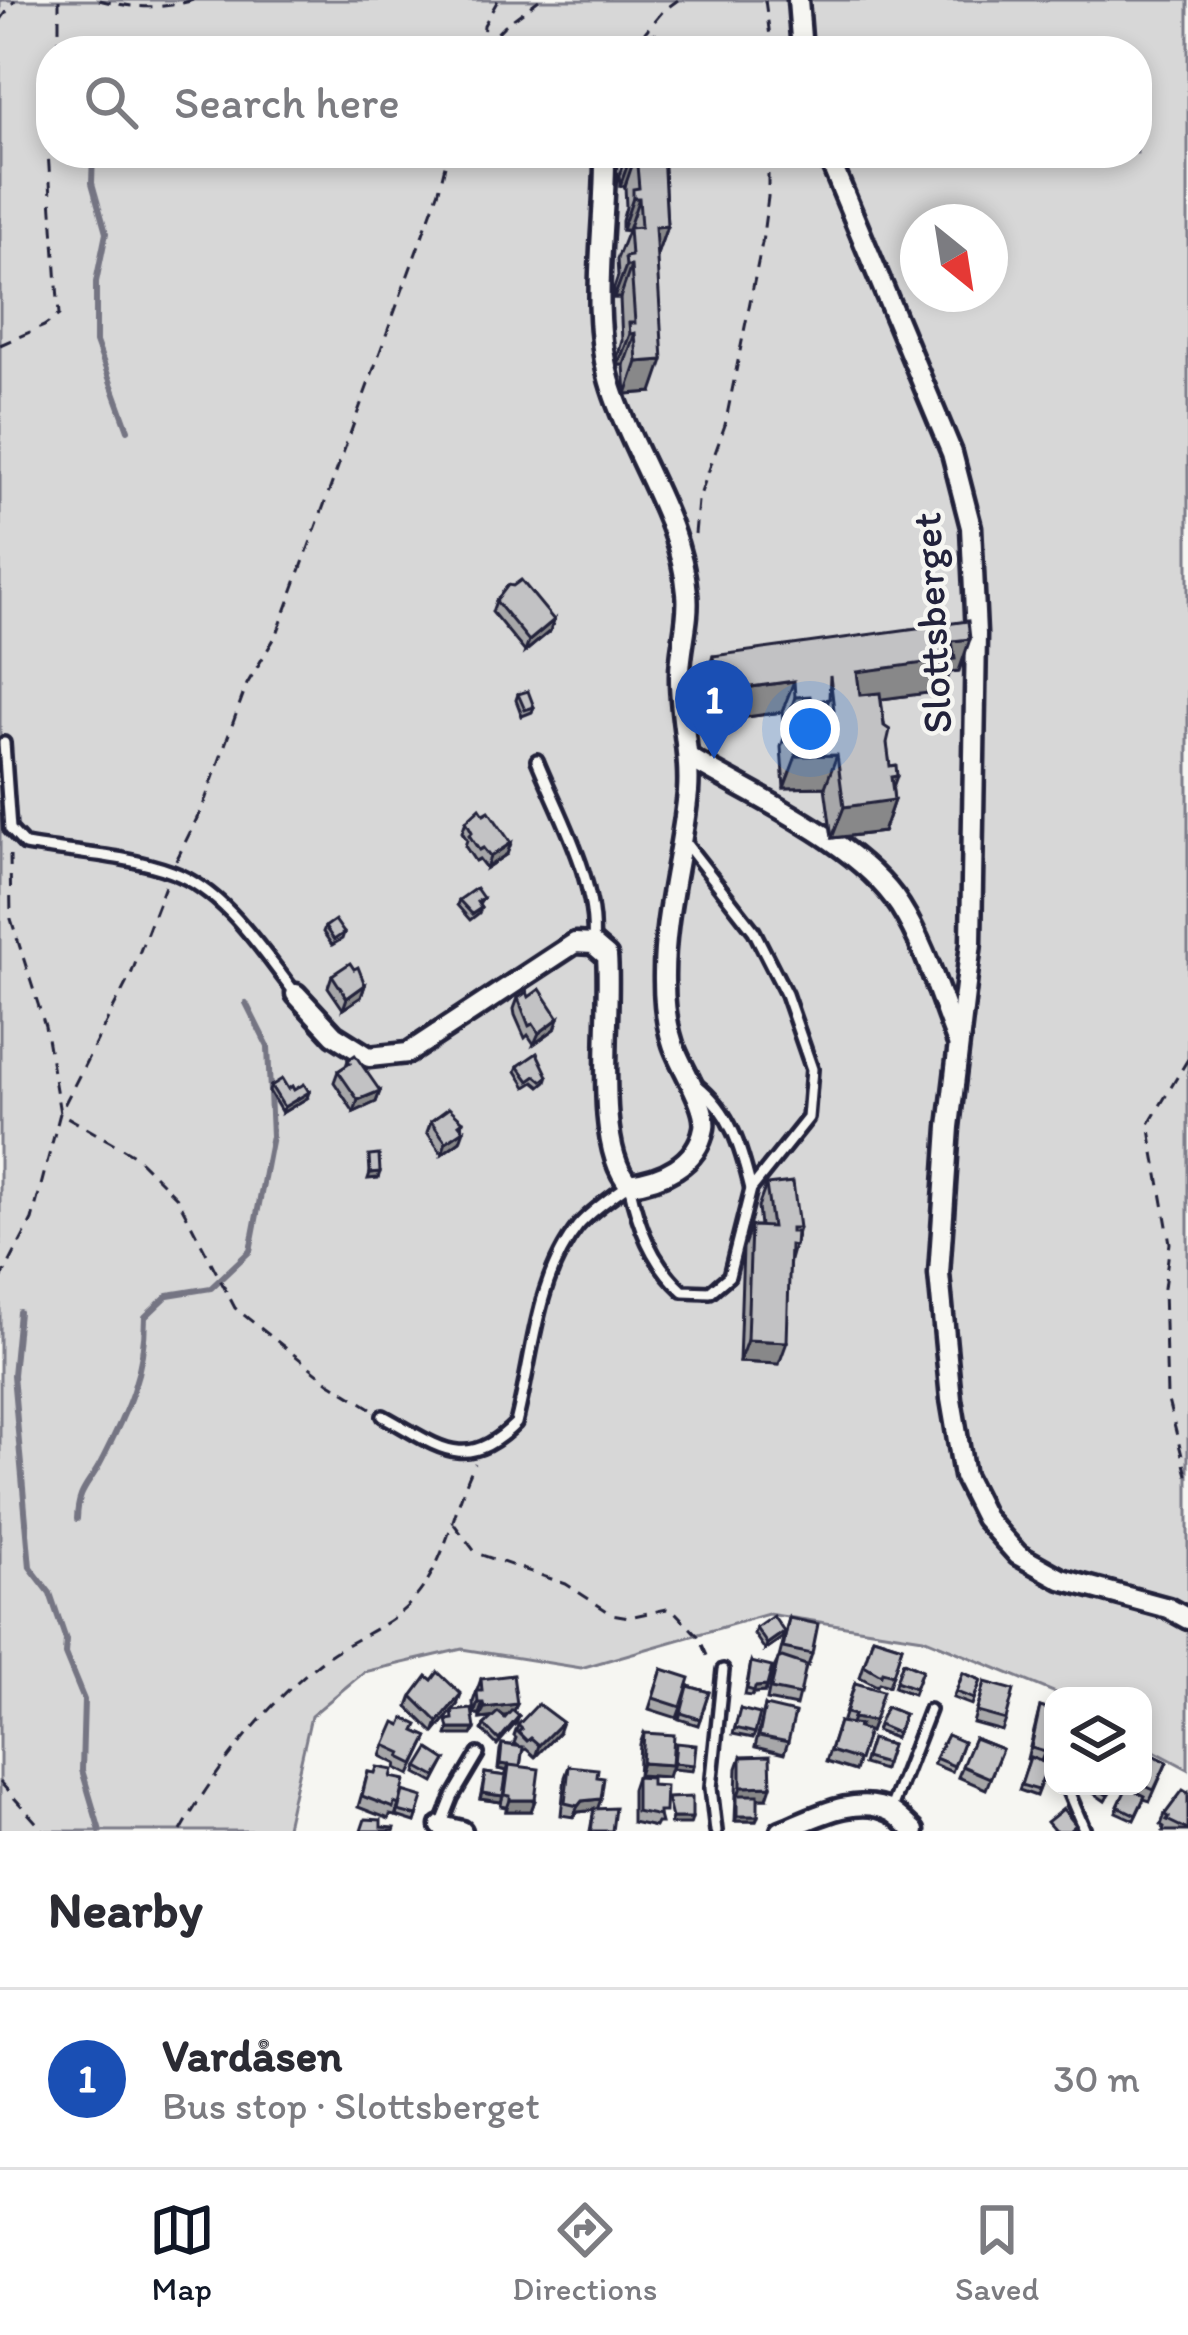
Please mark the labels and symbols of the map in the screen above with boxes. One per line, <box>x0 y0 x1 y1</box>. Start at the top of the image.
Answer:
north arrow <box>900 204 1008 312</box>
street label: Slottsberget <box>900 511 963 735</box>
pin: 1 <box>675 660 753 759</box>
your location <box>780 699 840 759</box>

